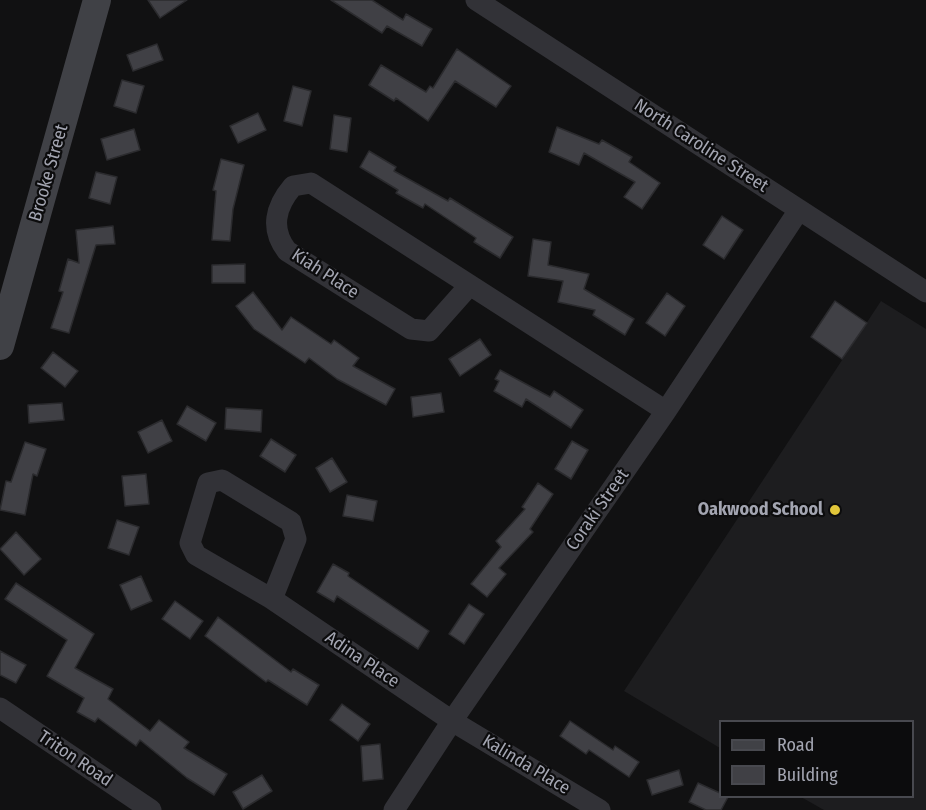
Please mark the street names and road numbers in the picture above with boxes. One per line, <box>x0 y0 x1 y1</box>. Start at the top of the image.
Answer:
street label: North Caroline Street <box>630 95 772 197</box>
street label: Brooke Street <box>25 122 73 224</box>
street label: Kiah Place <box>287 244 363 304</box>
street label: Coraki Street <box>562 465 634 555</box>
street label: Adina Place <box>321 627 403 693</box>
street label: Triton Road <box>34 726 116 792</box>
street label: Kalinda Place <box>478 730 574 800</box>

